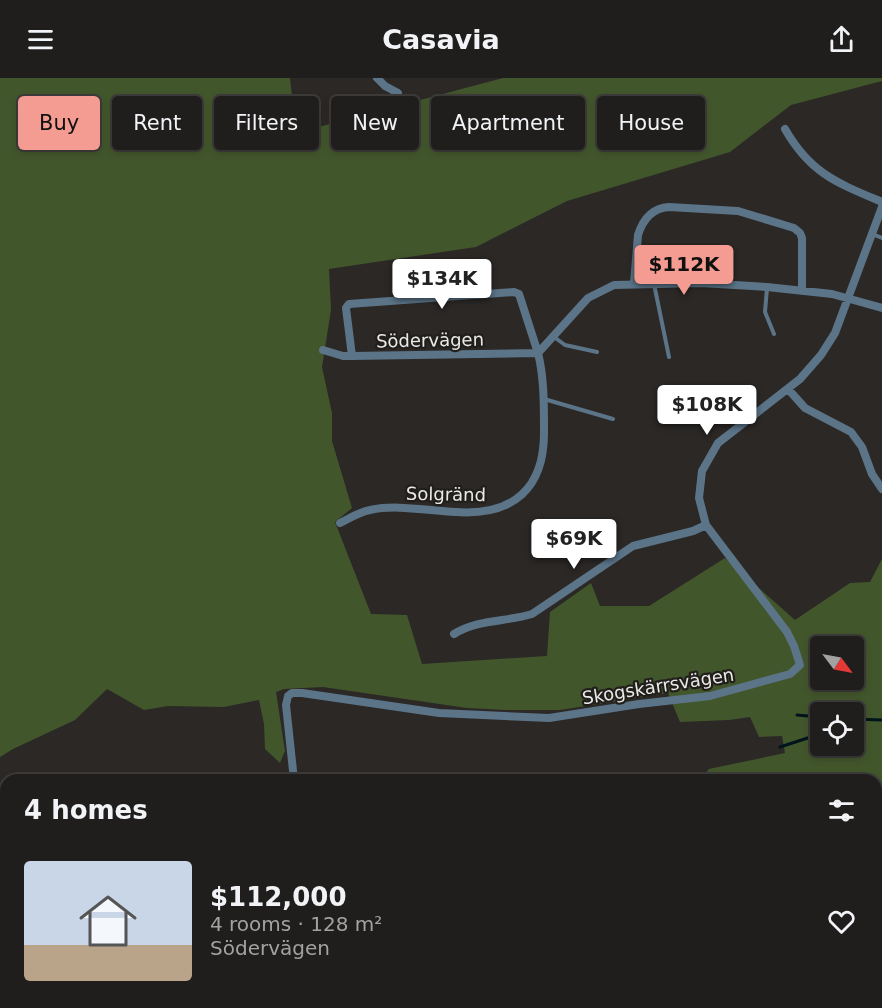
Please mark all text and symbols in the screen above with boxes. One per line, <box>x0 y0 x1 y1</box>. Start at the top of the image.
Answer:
icon: menu <box>24 23 57 56</box>
icon: share <box>825 23 858 56</box>
text: Casavia <box>382 24 500 55</box>
chip: Buy <box>18 96 100 150</box>
chip: Rent <box>112 96 202 150</box>
chip: Filters <box>214 96 319 150</box>
chip: New <box>331 96 419 150</box>
chip: Apartment <box>431 96 585 150</box>
chip: House <box>597 96 705 150</box>
pin: $112K <box>642 245 726 296</box>
text: $112K <box>648 252 720 276</box>
pin: $134K <box>400 259 484 310</box>
text: $134K <box>406 266 478 290</box>
street label: Södervägen <box>376 329 484 351</box>
pin: $108K <box>665 385 749 436</box>
text: $108K <box>671 392 743 416</box>
street label: Solgränd <box>406 483 486 505</box>
pin: $69K <box>538 519 610 570</box>
text: $69K <box>545 526 603 550</box>
north arrow <box>810 636 864 690</box>
map controls <box>810 636 864 756</box>
street label: Skogskärrsvägen <box>580 664 736 708</box>
button: locate <box>810 702 864 756</box>
icon: filters <box>825 794 858 827</box>
text: 4 homes <box>24 795 148 825</box>
text: $112,000 <box>210 882 347 912</box>
icon: home <box>72 885 144 957</box>
icon: heart <box>825 905 858 938</box>
text: 4 rooms · 128 m² <box>210 912 382 936</box>
text: Södervägen <box>210 936 330 960</box>

